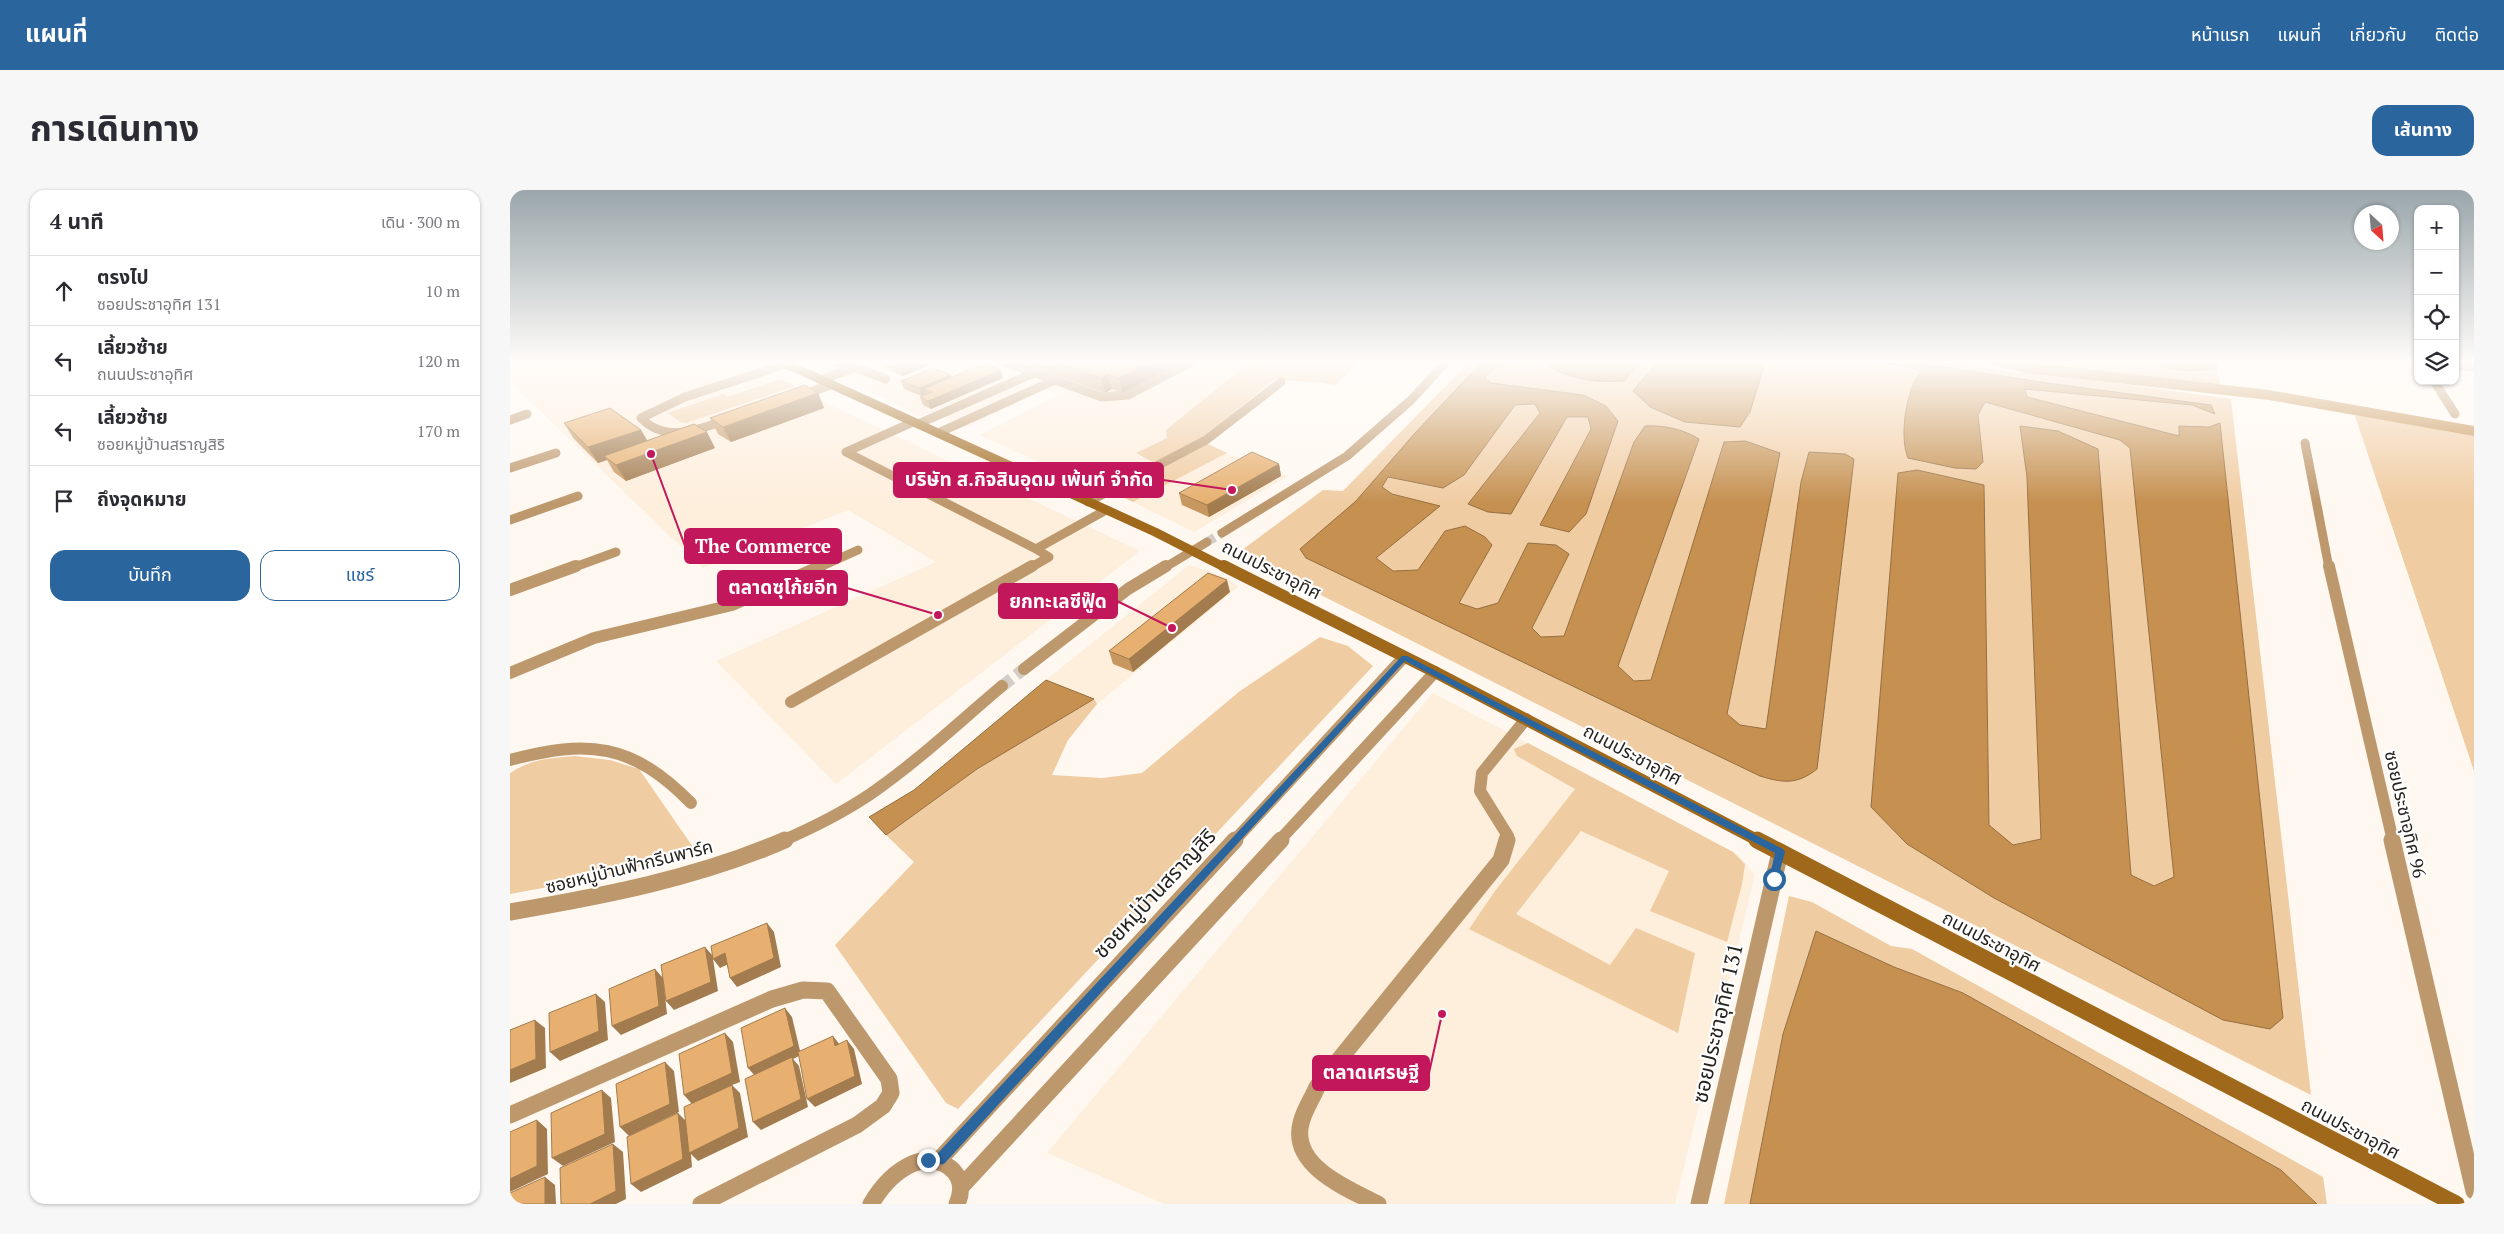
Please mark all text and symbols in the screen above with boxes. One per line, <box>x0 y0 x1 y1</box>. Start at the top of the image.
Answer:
text: แผนที่ <box>25 17 88 49</box>
text: หน้าแรก <box>2191 22 2249 46</box>
text: แผนที่ <box>2277 22 2321 46</box>
text: เกี่ยวกับ <box>2349 22 2407 46</box>
text: ติดต่อ <box>2435 22 2479 46</box>
text: การเดินทาง <box>30 105 199 151</box>
button: เส้นทาง <box>2372 105 2474 156</box>
north arrow <box>2354 205 2399 250</box>
map controls <box>2414 205 2459 385</box>
button: + <box>2414 205 2459 250</box>
text: 4 นาที <box>50 207 104 235</box>
text: เดิน · 300 m <box>381 211 460 233</box>
button: − <box>2414 250 2459 295</box>
text: ตรงไป <box>97 264 149 289</box>
icon: ahead <box>50 277 78 305</box>
text: 10 m <box>425 280 460 302</box>
text: ซอยประชาอุทิศ 131 <box>97 293 221 315</box>
button: locate <box>2414 295 2459 340</box>
text: เลี้ยวซ้าย <box>97 334 168 359</box>
button: layers <box>2414 340 2459 385</box>
icon: left <box>50 347 78 375</box>
text: 120 m <box>417 350 460 372</box>
text: ถนนประชาอุทิศ <box>97 363 193 385</box>
text: เลี้ยวซ้าย <box>97 404 168 429</box>
icon: left <box>50 417 78 445</box>
text: 170 m <box>417 420 460 442</box>
text: ซอยหมู่บ้านสราญสิริ <box>97 433 225 455</box>
callout: บริษัท ส.กิจสินอุดม เพ้นท์ จำกัด <box>894 463 1163 497</box>
text: บริษัท ส.กิจสินอุดม เพ้นท์ จำกัด <box>905 466 1153 491</box>
text: ถึงจุดหมาย <box>97 486 187 511</box>
icon: arrive <box>50 487 78 515</box>
callout: The Commerce <box>685 529 841 563</box>
text: The Commerce <box>695 533 831 558</box>
street label: ถนนประชาอุทิศ <box>1218 534 1326 604</box>
button: บันทึก <box>50 550 250 601</box>
button: แชร์ <box>260 550 460 601</box>
callout: ตลาดซุโก้ยอีท <box>718 571 847 605</box>
text: ตลาดซุโก้ยอีท <box>728 574 838 599</box>
callout: ยกทะเลซีฟู๊ด <box>999 584 1117 618</box>
text: ยกทะเลซีฟู๊ด <box>1009 588 1107 613</box>
street label: ถนนประชาอุทิศ <box>1579 718 1687 790</box>
street label: ซอยประชาอุทิศ 96 <box>2380 748 2432 880</box>
street label: ซอยหมู่บ้านสราญสิริ <box>1087 822 1221 964</box>
street label: ซอยหมู่บ้านฟ้ากรีนพาร์ค <box>543 834 715 899</box>
route start <box>1763 868 1786 891</box>
street label: ถนนประชาอุทิศ <box>1938 905 2046 977</box>
street label: ซอยประชาอุทิศ 131 <box>1685 940 1749 1106</box>
callout: ตลาดเศรษฐี <box>1313 1056 1429 1090</box>
text: ตลาดเศรษฐี <box>1323 1059 1419 1084</box>
street label: ถนนประชาอุทิศ <box>2297 1092 2405 1164</box>
route end <box>917 1149 940 1172</box>

